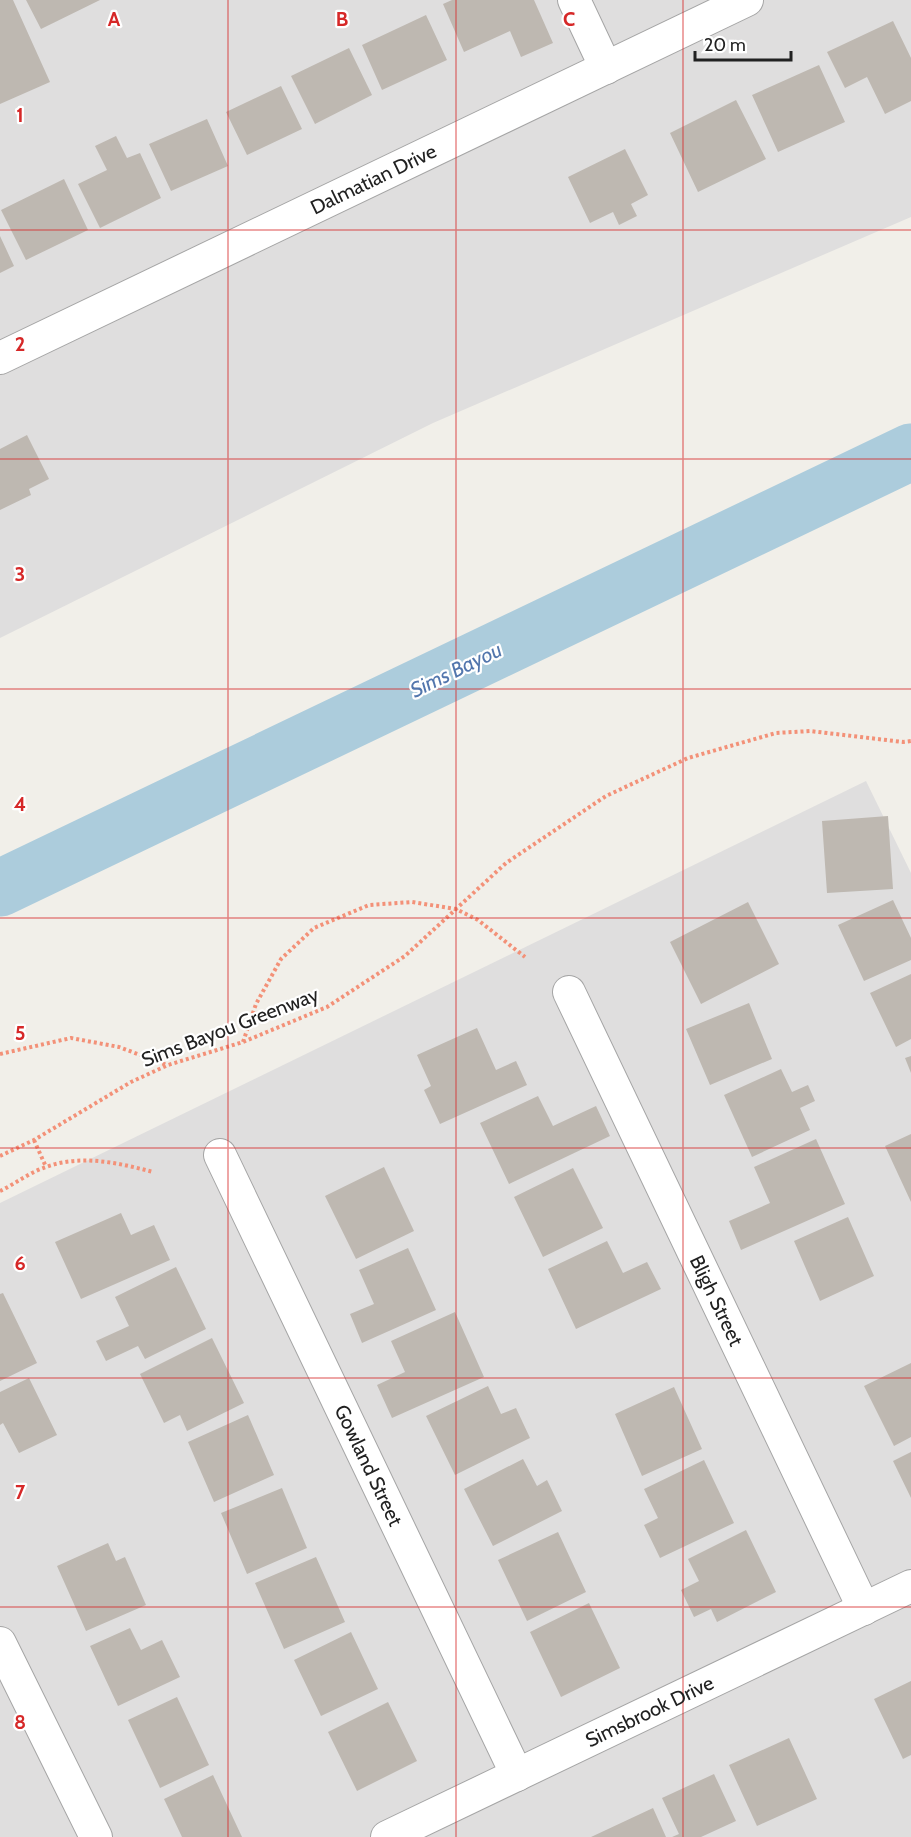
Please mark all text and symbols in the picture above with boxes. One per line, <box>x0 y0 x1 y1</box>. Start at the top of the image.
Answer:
text: A <box>108 7 121 31</box>
text: B <box>336 7 348 31</box>
text: C <box>563 7 575 31</box>
scale bar <box>695 24 791 62</box>
text: 20 m <box>704 34 746 56</box>
text: 1 <box>16 103 24 127</box>
street label: Dalmatian Drive <box>306 139 440 219</box>
text: 2 <box>15 332 25 356</box>
text: 3 <box>15 562 25 586</box>
water label: Sims Bayou <box>406 637 506 702</box>
text: 4 <box>14 792 26 816</box>
street label: Sims Bayou Greenway <box>138 982 322 1072</box>
text: 5 <box>15 1021 25 1045</box>
text: 6 <box>14 1251 26 1275</box>
street label: Bligh Street <box>685 1251 749 1350</box>
street label: Gowland Street <box>329 1401 408 1530</box>
text: 7 <box>15 1480 26 1504</box>
street label: Simsbrook Drive <box>581 1670 717 1752</box>
text: 8 <box>14 1710 26 1734</box>

